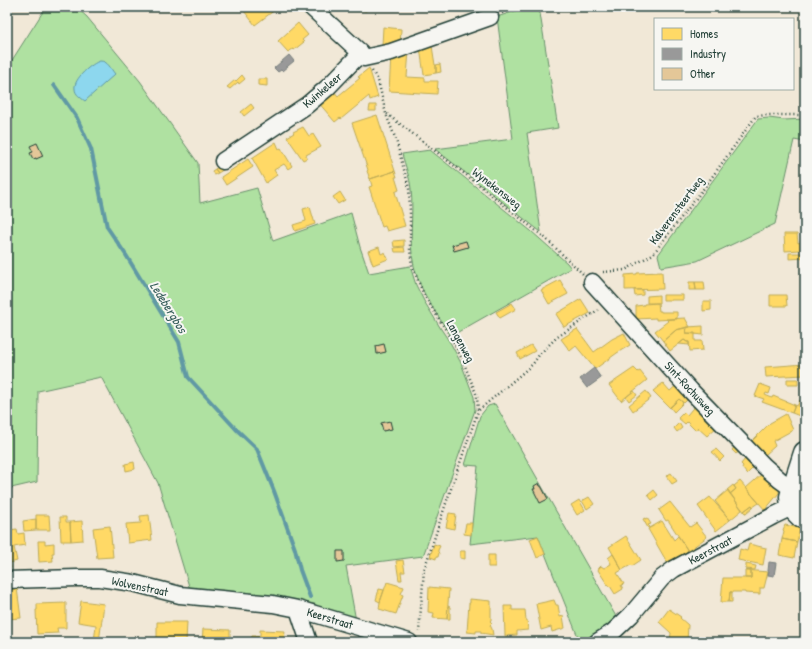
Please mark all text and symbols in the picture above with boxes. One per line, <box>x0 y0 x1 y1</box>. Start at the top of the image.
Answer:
legend <box>654 18 794 90</box>
text: Homes <box>690 25 718 42</box>
text: Industry <box>690 45 726 62</box>
text: Other <box>690 65 716 82</box>
street label: Kwinkeleer <box>299 68 346 112</box>
street label: Wynekensweg <box>469 163 525 213</box>
street label: Kalverensteertweg <box>645 172 707 248</box>
water label: Ledebergbos <box>145 278 192 337</box>
street label: Langenweg <box>443 317 479 365</box>
street label: Sint-Rochusweg <box>661 357 719 419</box>
street label: Keerstraat <box>685 531 736 569</box>
street label: Wolvenstraat <box>110 572 171 600</box>
street label: Keerstraat <box>305 603 356 633</box>

